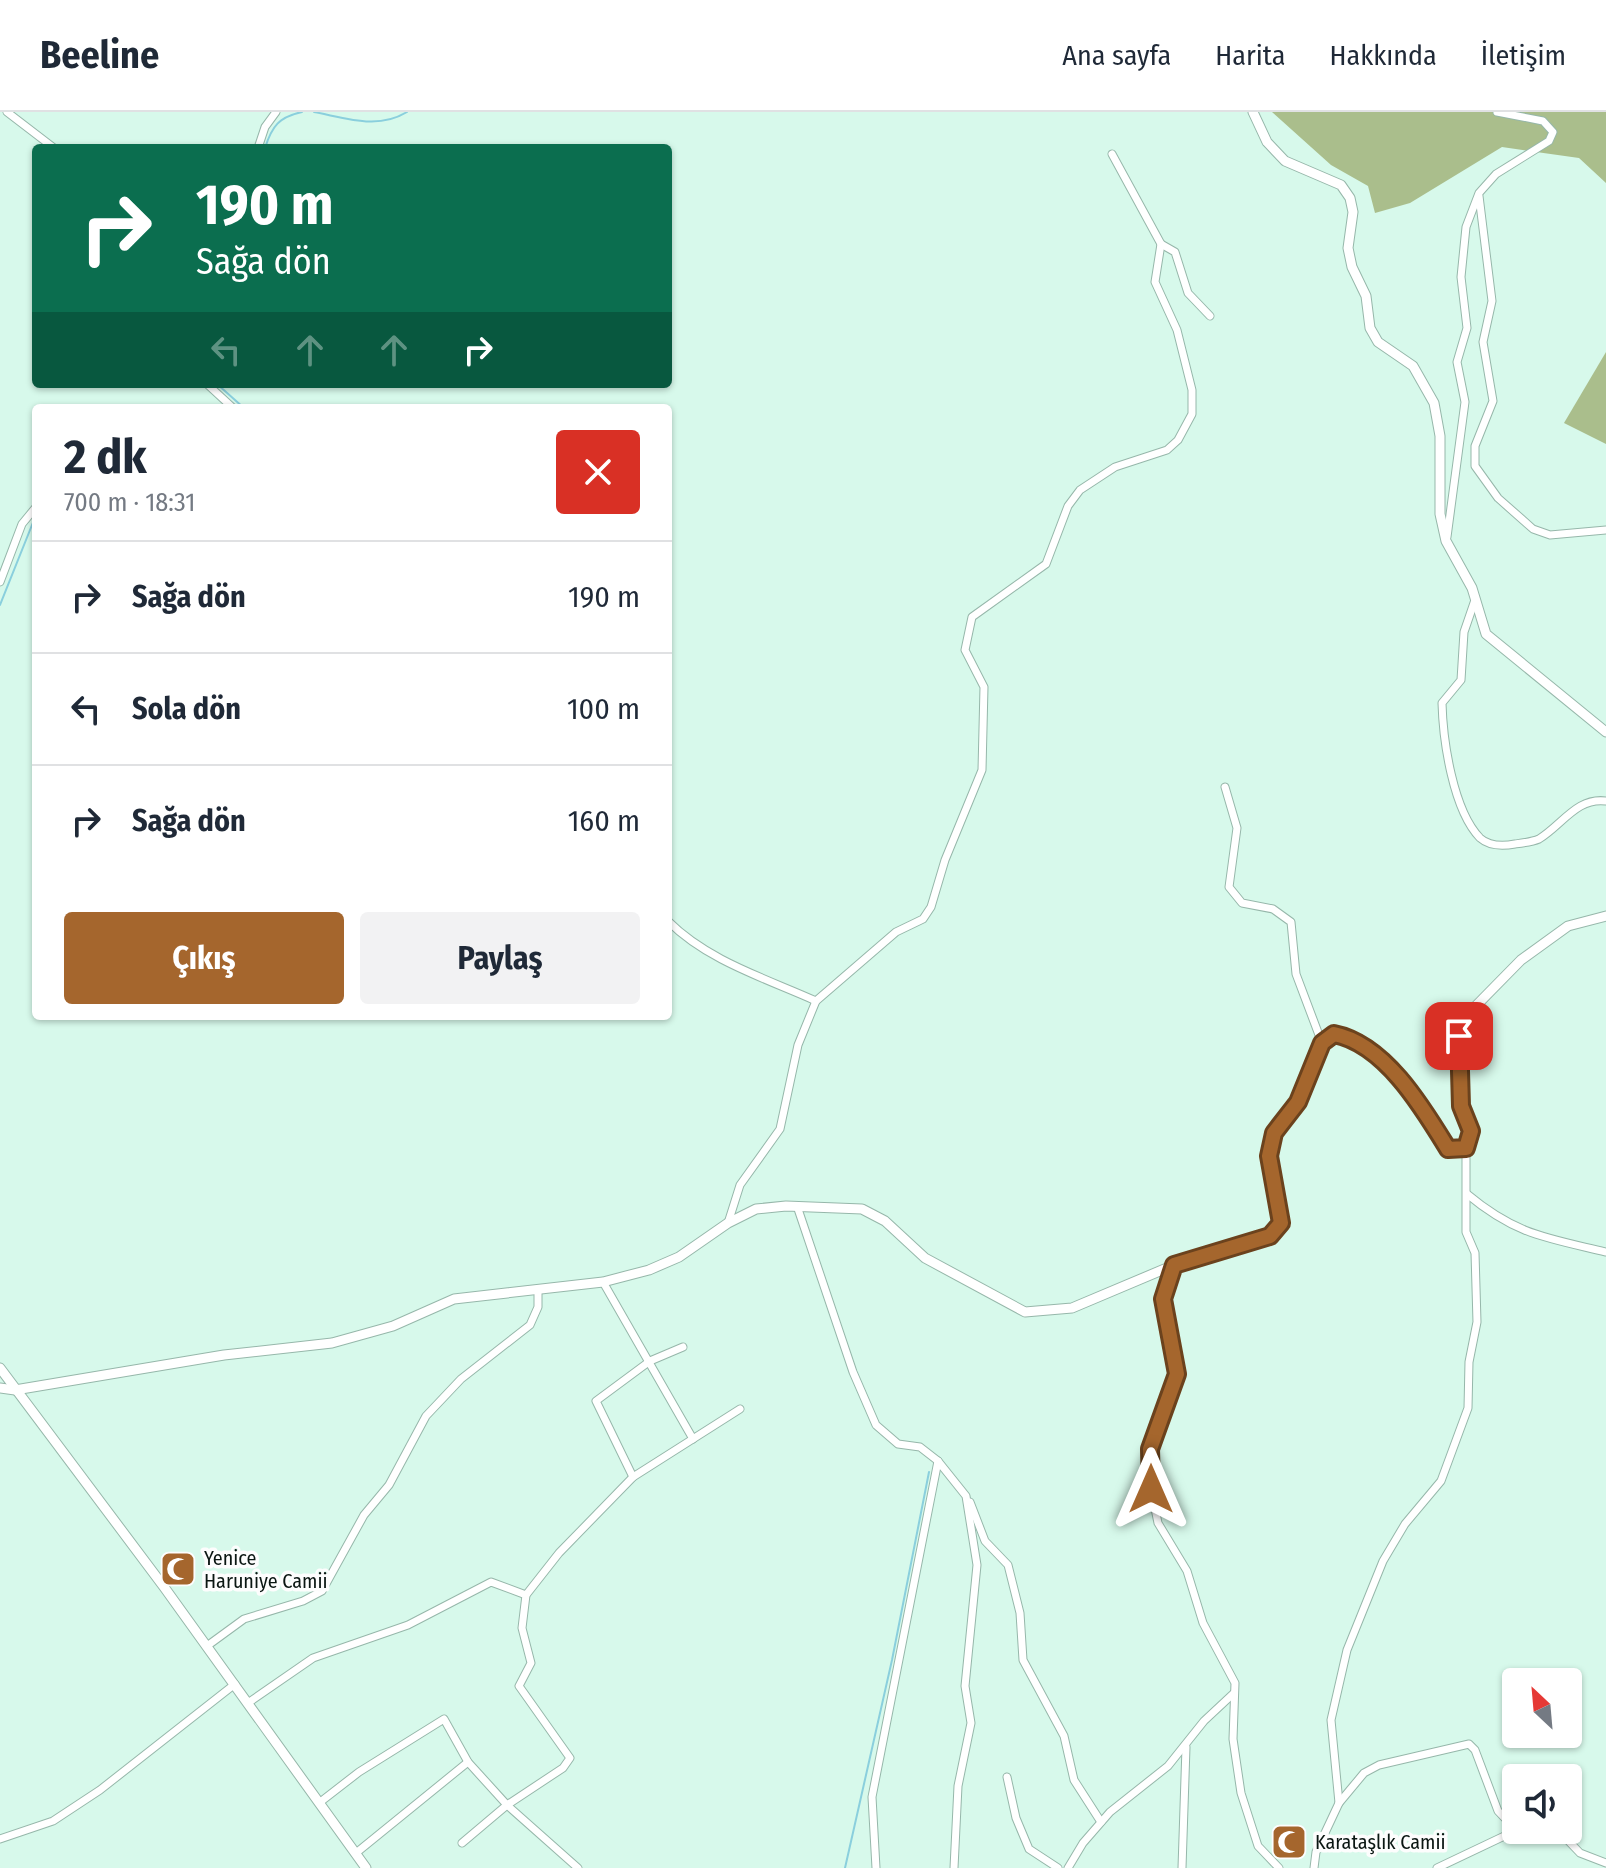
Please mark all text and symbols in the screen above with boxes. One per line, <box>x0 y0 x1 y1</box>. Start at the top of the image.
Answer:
text: Beeline <box>40 32 159 78</box>
text: Ana sayfa <box>1062 39 1171 72</box>
text: Harita <box>1215 39 1285 72</box>
text: Hakkında <box>1329 39 1437 72</box>
text: İletişim <box>1481 39 1566 72</box>
text: 190 m <box>196 172 334 239</box>
icon: right <box>64 176 168 280</box>
text: Sağa dön <box>196 240 331 284</box>
icon: left <box>204 328 248 372</box>
icon: ahead <box>288 328 332 372</box>
icon: ahead <box>372 328 416 372</box>
icon: right <box>456 328 500 372</box>
text: 2 dk <box>64 428 147 486</box>
button: close <box>556 430 640 514</box>
text: 700 m · 18:31 <box>64 487 195 518</box>
icon: right <box>64 575 108 619</box>
text: Sağa dön <box>132 579 246 615</box>
text: 190 m <box>568 579 640 615</box>
icon: left <box>64 687 108 731</box>
text: Sola dön <box>132 691 241 727</box>
text: 100 m <box>567 691 640 727</box>
icon: right <box>64 799 108 843</box>
text: Sağa dön <box>132 803 246 839</box>
text: 160 m <box>568 803 640 839</box>
button: Çıkış <box>64 912 344 1004</box>
button: Paylaş <box>360 912 640 1004</box>
pin <box>1425 1002 1493 1070</box>
icon: arrive <box>1437 1014 1481 1058</box>
position arrow <box>1109 1447 1193 1531</box>
place label: Yenice Haruniye Camii <box>204 1546 328 1593</box>
mosque icon: Yenice Haruniye Camii <box>159 1550 197 1588</box>
north arrow <box>1502 1668 1582 1748</box>
map controls <box>1502 1668 1582 1844</box>
button: sound <box>1502 1764 1582 1844</box>
mosque icon: Karataşlık Camii <box>1270 1823 1308 1861</box>
place label: Karataşlık Camii <box>1315 1830 1446 1855</box>

